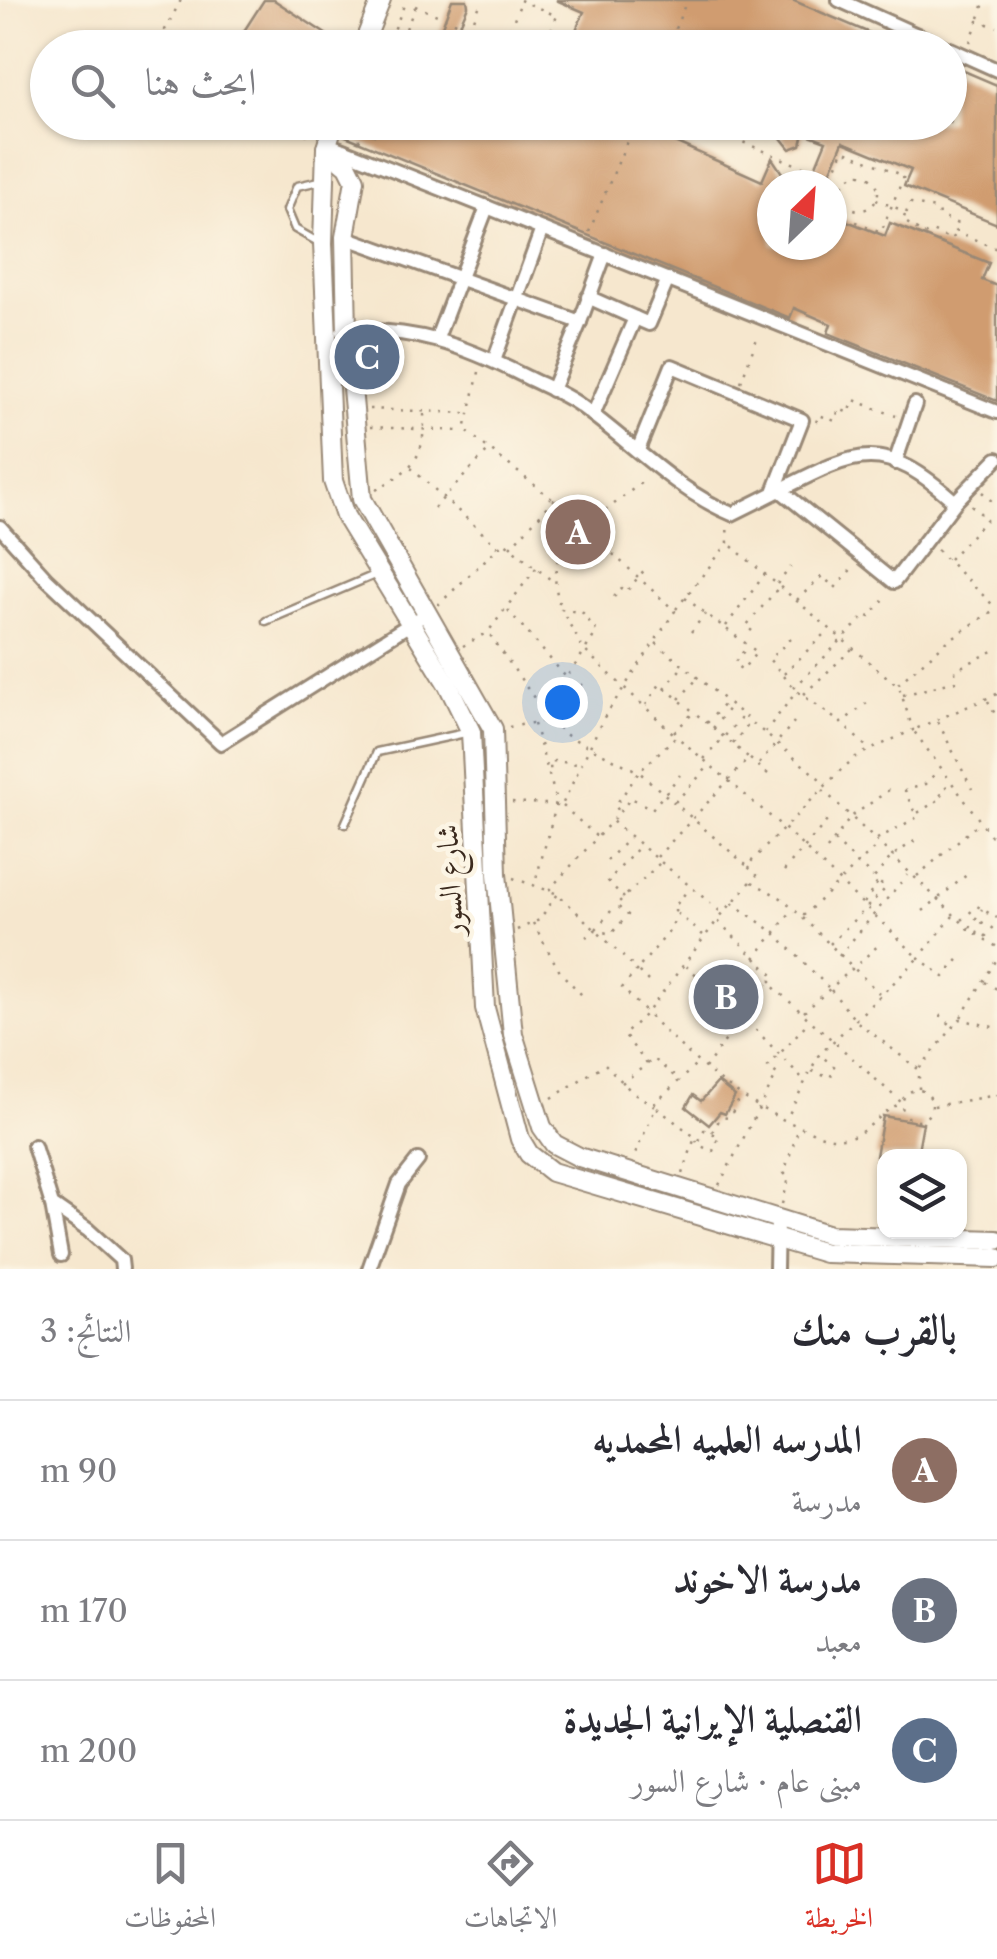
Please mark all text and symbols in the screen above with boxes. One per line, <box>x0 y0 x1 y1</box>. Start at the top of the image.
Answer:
search box <box>30 30 967 140</box>
icon: search <box>65 58 120 113</box>
text: ابحث هنا <box>145 58 256 105</box>
north arrow <box>757 170 847 260</box>
pin: C <box>334 320 400 394</box>
pin: A <box>546 494 610 570</box>
your location <box>537 677 588 728</box>
street label: شارع السور <box>428 823 478 940</box>
pin: B <box>694 960 758 1034</box>
map controls <box>877 1149 967 1239</box>
button: layers <box>877 1149 967 1239</box>
text: بالقرب منك <box>791 1303 957 1355</box>
text: النتائج: 3 <box>40 1311 131 1350</box>
text: المدرسه العلمیه المحمدیه <box>592 1415 862 1462</box>
text: 90 m <box>40 1451 117 1490</box>
text: A <box>912 1451 937 1490</box>
text: مدرسة <box>791 1481 862 1520</box>
text: مدرسة الاخوند <box>673 1555 862 1602</box>
text: 170 m <box>40 1591 128 1630</box>
text: B <box>913 1591 936 1630</box>
text: معبد <box>815 1621 862 1660</box>
text: القنصلية الإيرانية الجديدة <box>563 1695 862 1742</box>
text: 200 m <box>40 1731 137 1770</box>
text: C <box>912 1731 937 1770</box>
text: مبنى عام · شارع السور <box>631 1761 862 1800</box>
tab: المحفوظات <box>124 1836 216 1945</box>
tab: الاتجاهات <box>464 1836 557 1945</box>
tab: الخريطة <box>805 1836 873 1945</box>

